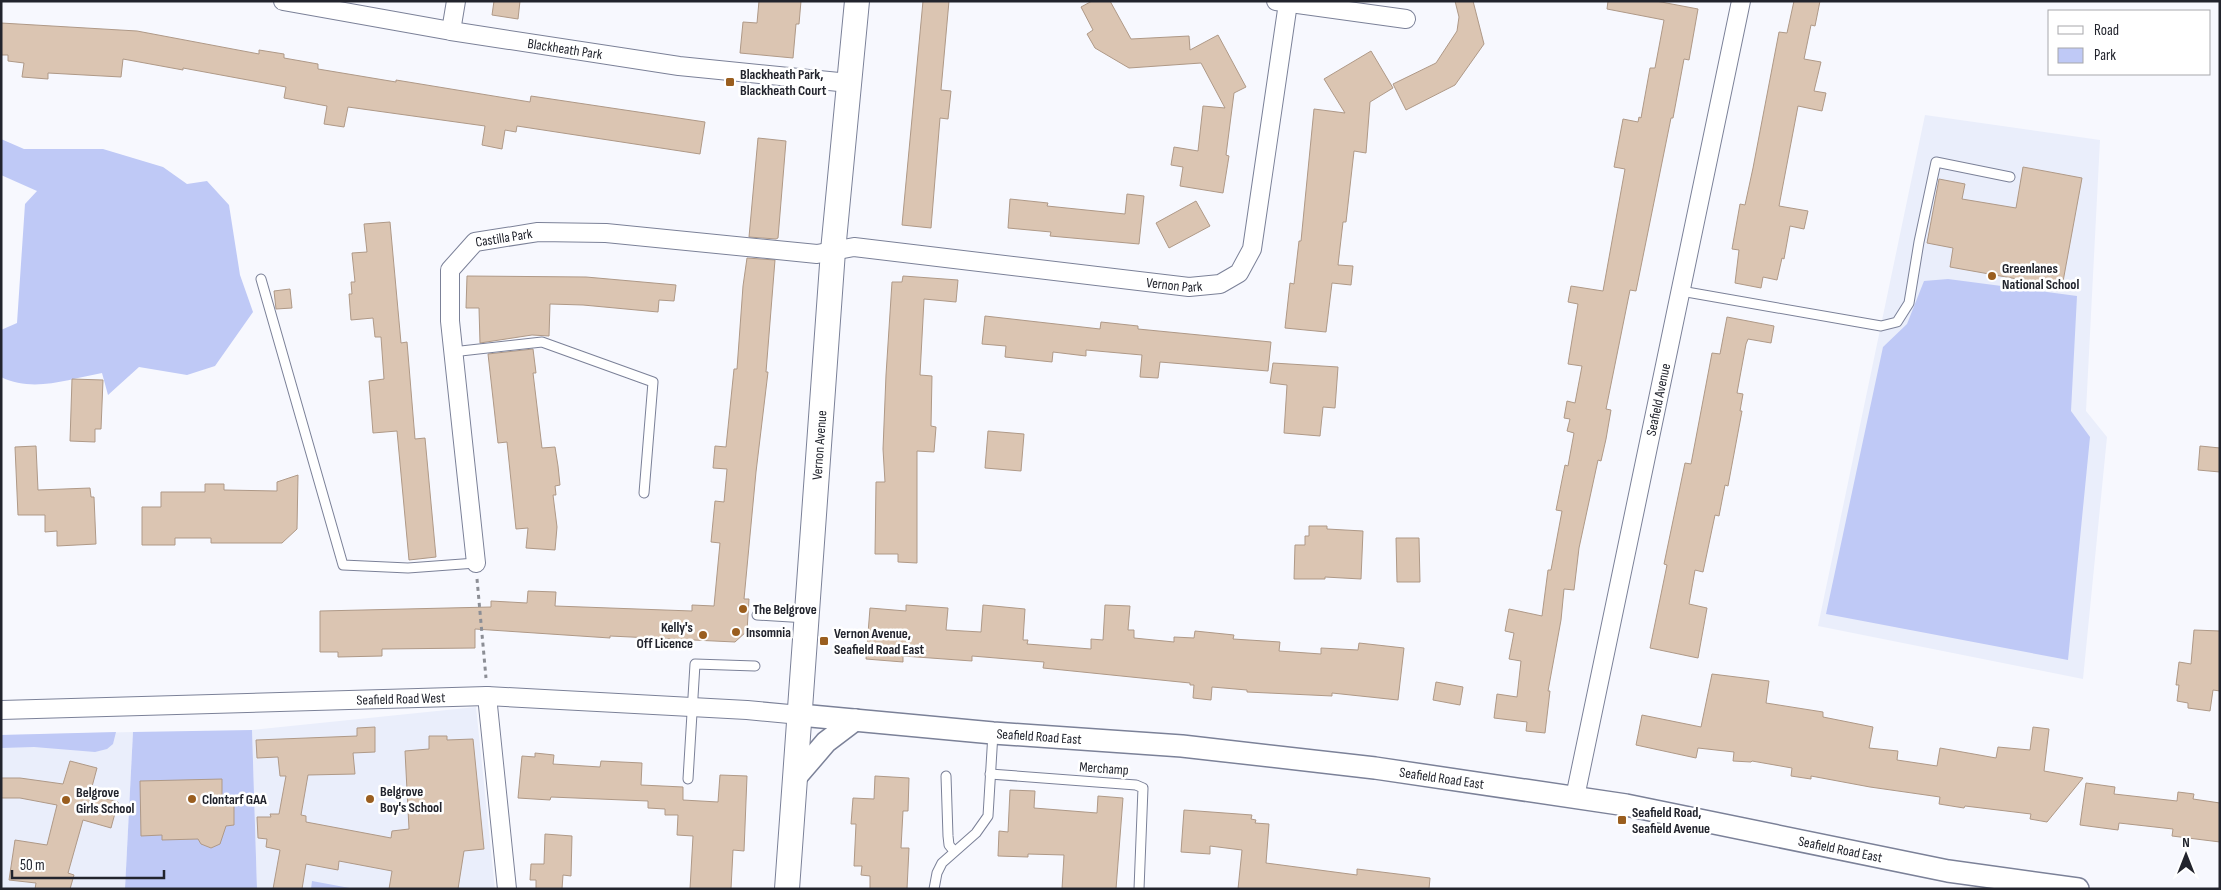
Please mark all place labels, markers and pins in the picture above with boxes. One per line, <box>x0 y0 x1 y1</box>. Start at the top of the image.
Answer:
place label: Blackheath Park, Blackheath Court <box>740 66 827 99</box>
marker: Blackheath Park, Blackheath Court <box>724 76 736 88</box>
place label: Greenlanes National School <box>2002 260 2079 293</box>
marker: Greenlanes National School <box>1986 270 1998 282</box>
place label: The Belgrove <box>753 601 817 618</box>
marker: The Belgrove <box>737 603 749 615</box>
place label: Kelly's Off Licence <box>636 619 693 652</box>
place label: Insomnia <box>746 624 791 641</box>
place label: Vernon Avenue, Seafield Road East <box>834 625 925 658</box>
marker: Insomnia <box>730 626 742 638</box>
marker: Kelly's Off Licence <box>697 629 709 641</box>
marker: Vernon Avenue, Seafield Road East <box>818 635 830 647</box>
place label: Belgrove Boy's School <box>380 783 442 816</box>
place label: Belgrove Girls School <box>76 784 135 817</box>
place label: Clontarf GAA <box>202 791 267 808</box>
marker: Clontarf GAA <box>186 793 198 805</box>
marker: Belgrove Boy's School <box>364 793 376 805</box>
marker: Belgrove Girls School <box>60 794 72 806</box>
place label: Seafield Road, Seafield Avenue <box>1632 804 1710 837</box>
marker: Seafield Road, Seafield Avenue <box>1616 814 1628 826</box>

